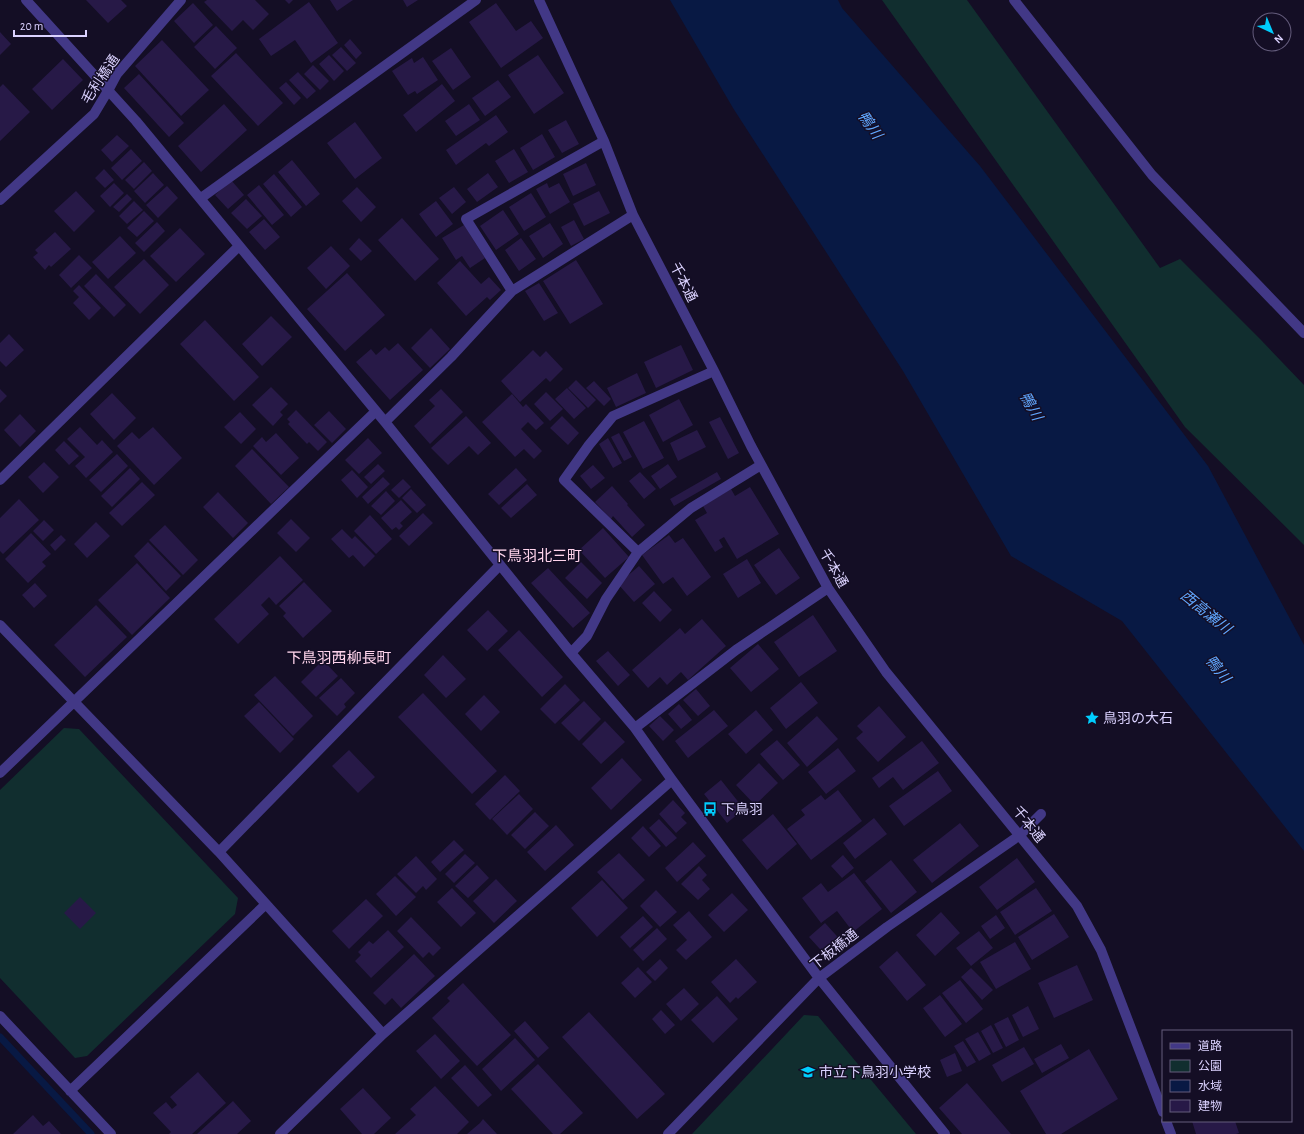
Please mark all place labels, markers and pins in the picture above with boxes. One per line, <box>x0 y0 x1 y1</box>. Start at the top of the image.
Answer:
place icon: 鳥羽の大石 <box>1084 710 1100 726</box>
place label: 鳥羽の大石 <box>1103 711 1173 726</box>
bus stop icon: 下鳥羽 <box>702 801 718 817</box>
place label: 下鳥羽 <box>721 802 763 817</box>
school or university icon: 市立下鳥羽小学校 <box>800 1064 816 1080</box>
place label: 市立下鳥羽小学校 <box>819 1065 931 1080</box>

